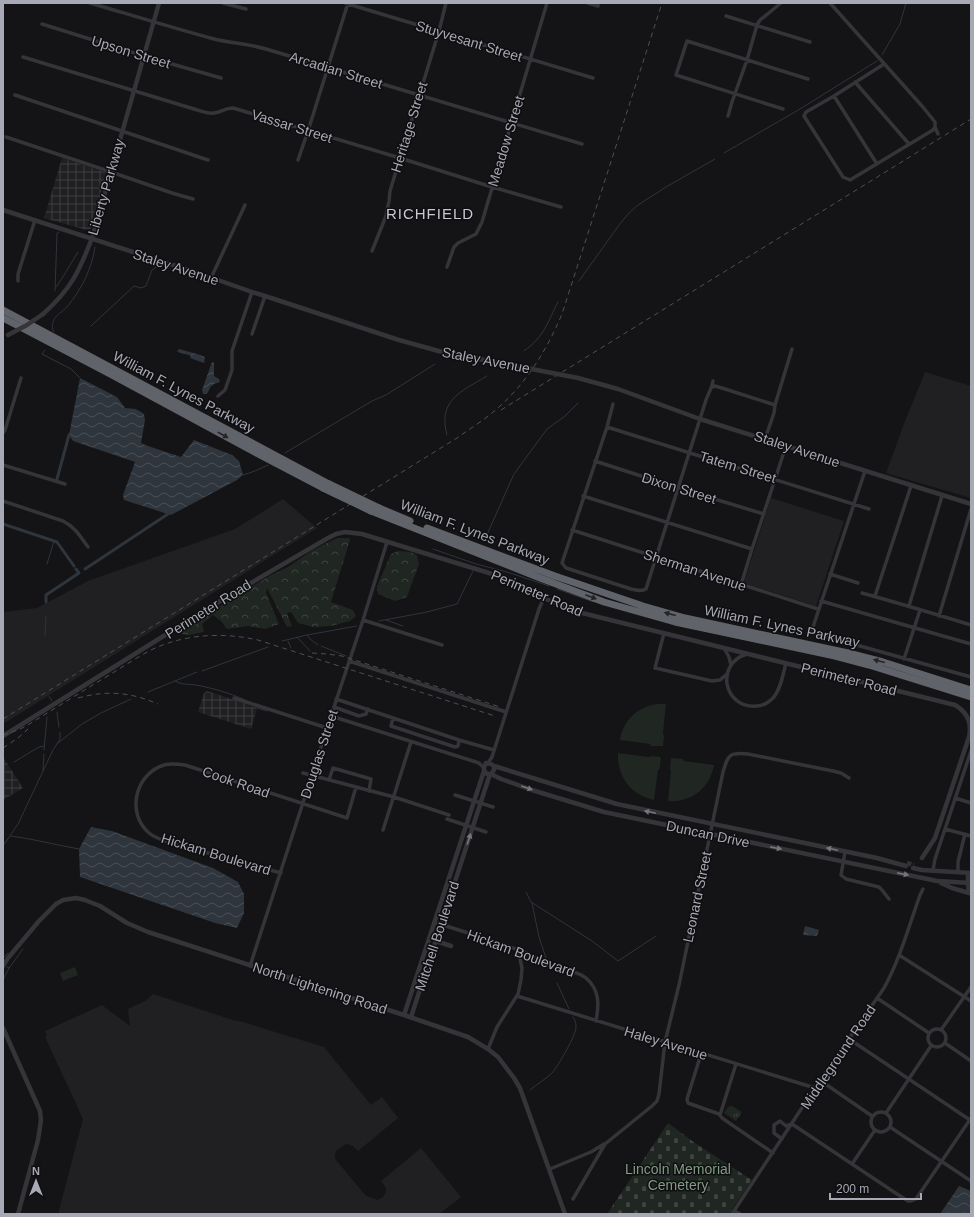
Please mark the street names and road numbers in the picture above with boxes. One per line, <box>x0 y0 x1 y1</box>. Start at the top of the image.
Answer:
street label: Stuyvesant Street <box>414 17 524 65</box>
street label: Upson Street <box>90 32 173 72</box>
street label: Arcadian Street <box>288 48 385 92</box>
street label: Heritage Street <box>388 80 430 174</box>
street label: Meadow Street <box>485 94 527 188</box>
street label: Vassar Street <box>250 106 334 146</box>
street label: Liberty Parkway <box>85 137 127 237</box>
street label: Staley Avenue <box>131 246 221 288</box>
street label: Staley Avenue <box>441 344 532 376</box>
street label: William F. Lynes Parkway <box>110 348 258 436</box>
street label: Staley Avenue <box>752 428 842 470</box>
street label: Tatem Street <box>698 448 778 486</box>
street label: Dixon Street <box>640 469 718 507</box>
street label: William F. Lynes Parkway <box>398 496 552 568</box>
street label: Sherman Avenue <box>642 546 749 594</box>
street label: Perimeter Road <box>489 566 585 620</box>
street label: Perimeter Road <box>162 576 254 642</box>
street label: William F. Lynes Parkway <box>703 602 861 650</box>
street label: Perimeter Road <box>799 659 899 699</box>
street label: Douglas Street <box>297 707 341 801</box>
street label: Cook Road <box>200 763 272 801</box>
street label: Duncan Drive <box>665 817 751 851</box>
street label: Hickam Boulevard <box>159 830 273 878</box>
street label: Leonard Street <box>680 850 714 944</box>
street label: Mitchell Boulevard <box>412 879 462 993</box>
street label: Hickam Boulevard <box>465 926 577 980</box>
street label: North Lightening Road <box>251 959 389 1017</box>
street label: Middleground Road <box>797 1002 879 1112</box>
street label: Haley Avenue <box>622 1023 710 1063</box>

